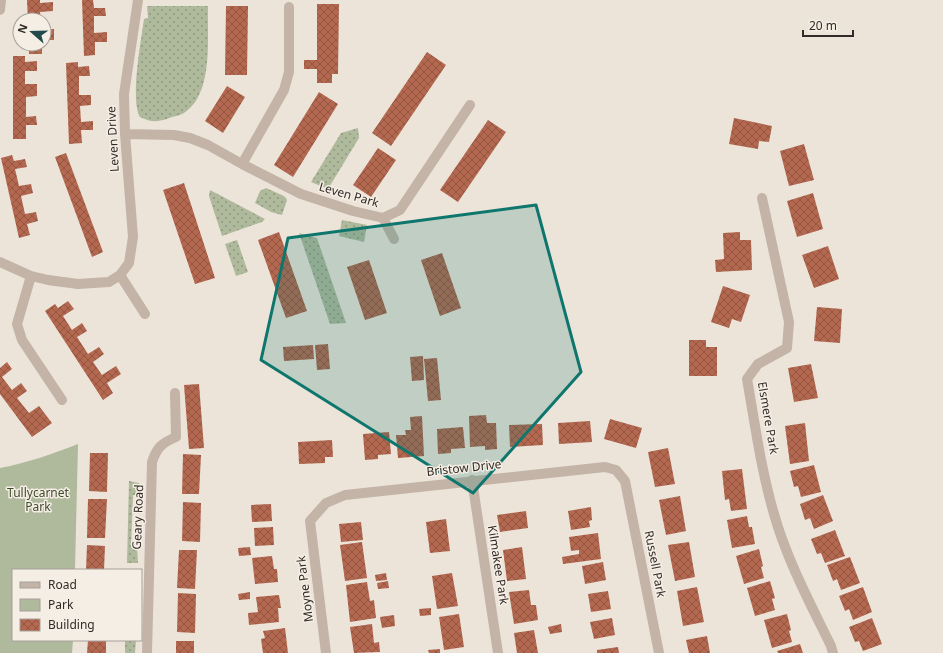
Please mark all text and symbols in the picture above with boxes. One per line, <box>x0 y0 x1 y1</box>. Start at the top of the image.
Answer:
north arrow <box>12 12 52 52</box>
scale bar <box>803 12 853 38</box>
text: 20 m <box>809 17 837 34</box>
text: N <box>14 22 31 35</box>
street label: Leven Drive <box>102 105 123 172</box>
street label: Leven Park <box>317 178 382 211</box>
street label: Elsmere Park <box>754 380 783 456</box>
street label: Bristow Drive <box>426 455 502 480</box>
park label: Tullycarnet Park <box>7 484 70 515</box>
street label: Geary Road <box>128 484 147 550</box>
street label: Kilmakee Park <box>484 524 513 606</box>
street label: Russell Park <box>641 529 670 599</box>
street label: Moyne Park <box>292 554 317 623</box>
legend <box>12 569 142 641</box>
text: Road <box>48 576 77 593</box>
text: Park <box>48 596 74 613</box>
text: Building <box>48 616 95 633</box>

